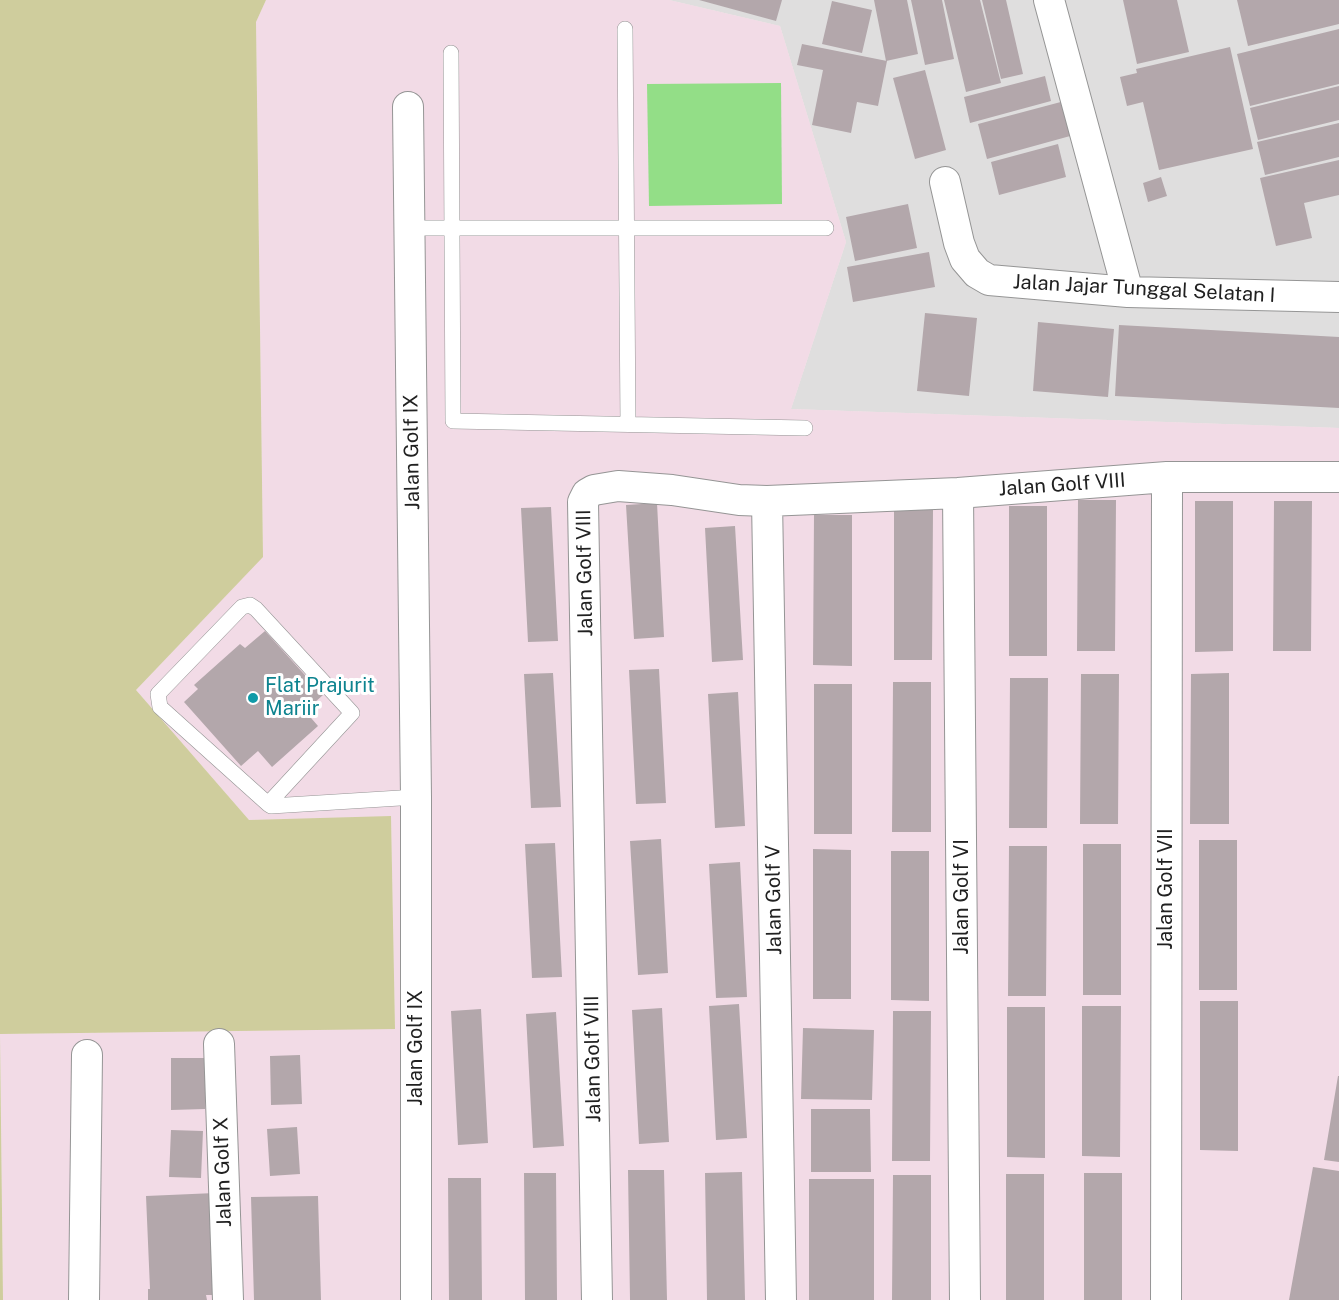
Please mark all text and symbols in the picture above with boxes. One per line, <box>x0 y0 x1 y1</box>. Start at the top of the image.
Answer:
street label: Jalan Jajar Tunggal Selatan I <box>1012 270 1276 308</box>
street label: Jalan Golf IX <box>399 394 425 510</box>
street label: Jalan Golf VIII <box>998 469 1126 501</box>
street label: Jalan Golf VIII <box>572 509 598 637</box>
place label: Flat Prajurit Mariir <box>265 674 375 721</box>
marker: Flat Prajurit Mariir <box>246 691 260 705</box>
street label: Jalan Golf VII <box>1154 828 1178 950</box>
street label: Jalan Golf VI <box>950 839 974 955</box>
street label: Jalan Golf V <box>761 845 787 955</box>
street label: Jalan Golf IX <box>404 990 428 1106</box>
street label: Jalan Golf VIII <box>580 995 606 1123</box>
street label: Jalan Golf X <box>209 1116 237 1228</box>

